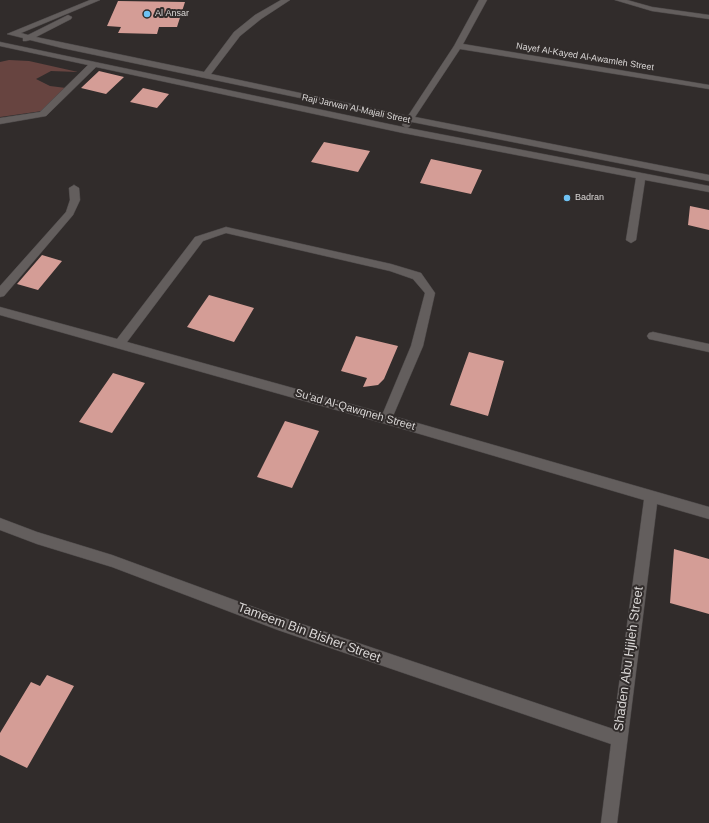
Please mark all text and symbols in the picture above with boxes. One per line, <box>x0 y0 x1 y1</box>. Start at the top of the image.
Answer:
marker: Al Ansar <box>142 9 152 19</box>
place label: Al Ansar <box>155 9 189 19</box>
street label: Nayef Al-Kayed Al-Awamleh Street <box>515 41 655 73</box>
street label: Raji Jarwan Al-Majali Street <box>301 92 411 126</box>
marker: Badran <box>562 193 572 203</box>
place label: Badran <box>575 193 604 203</box>
street label: Su‘ad Al-Qawqneh Street <box>294 387 416 433</box>
street label: Shaden Abu Hjileh Street <box>611 586 647 732</box>
street label: Tameem Bin Bisher Street <box>235 600 383 666</box>

